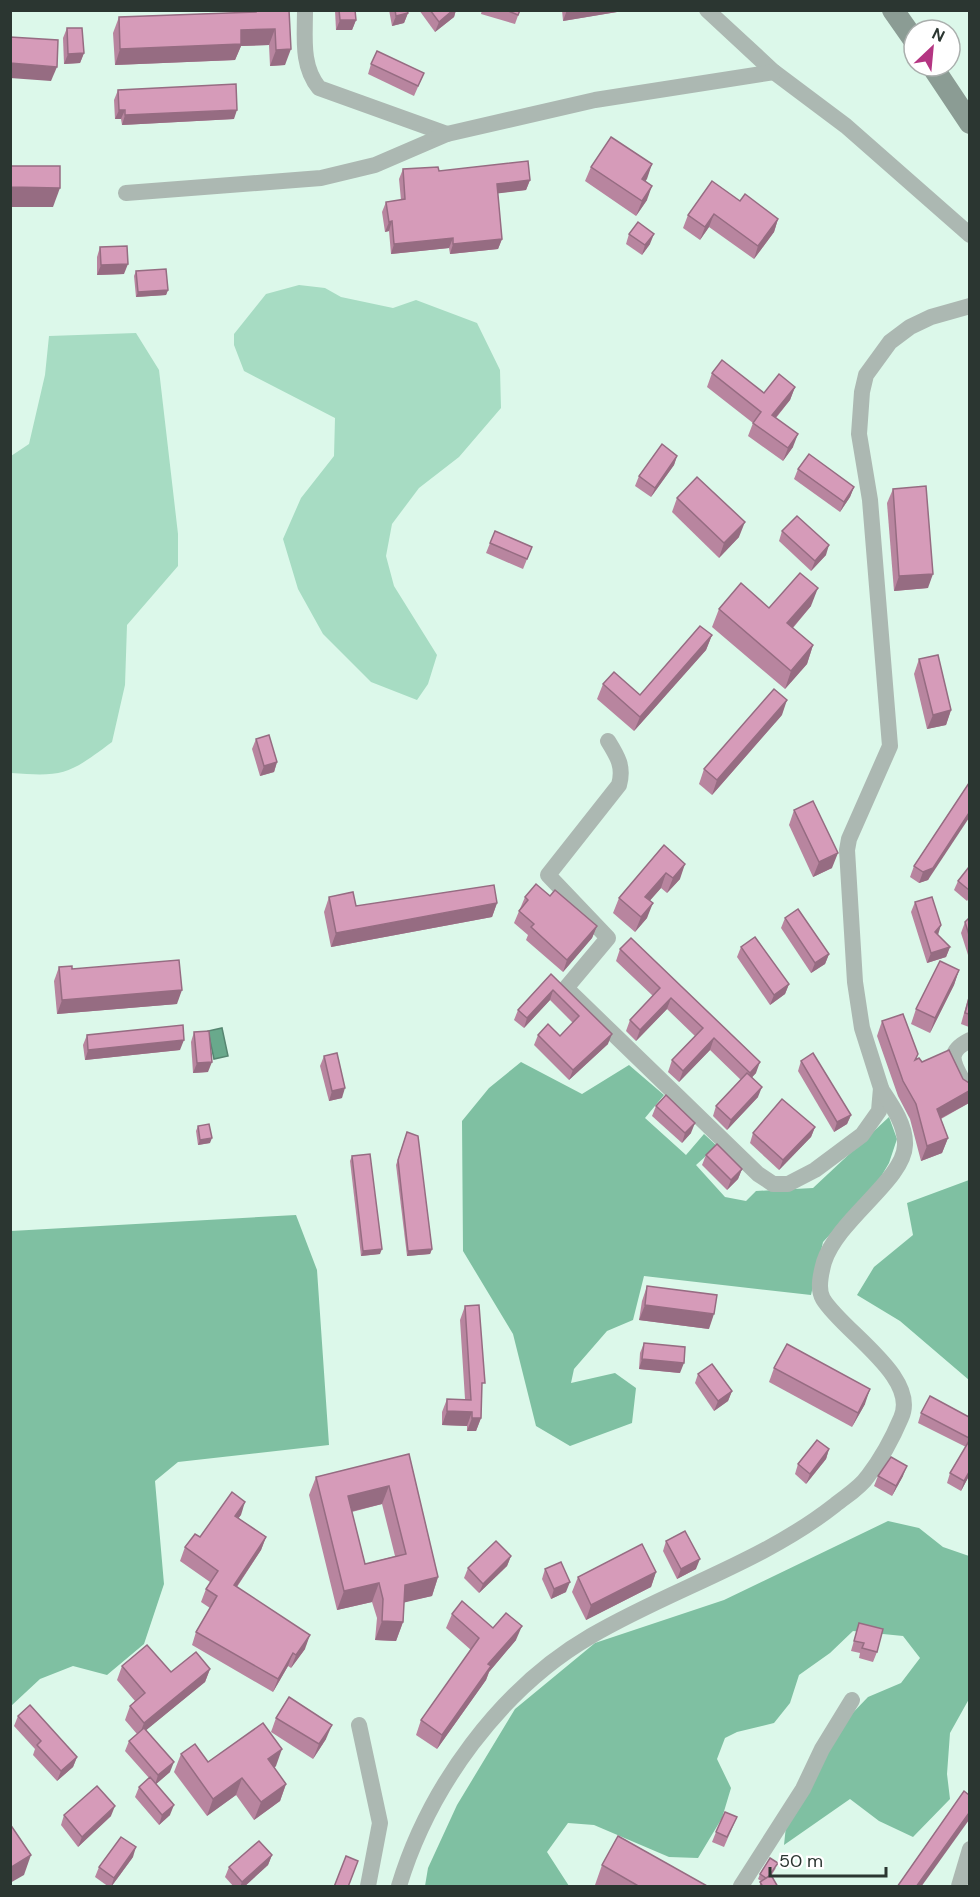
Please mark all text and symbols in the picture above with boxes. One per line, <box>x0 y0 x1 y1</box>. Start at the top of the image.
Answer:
north arrow <box>902 18 962 78</box>
text: N <box>929 23 948 47</box>
scale bar <box>770 1840 886 1878</box>
text: 50 m <box>779 1849 823 1873</box>

